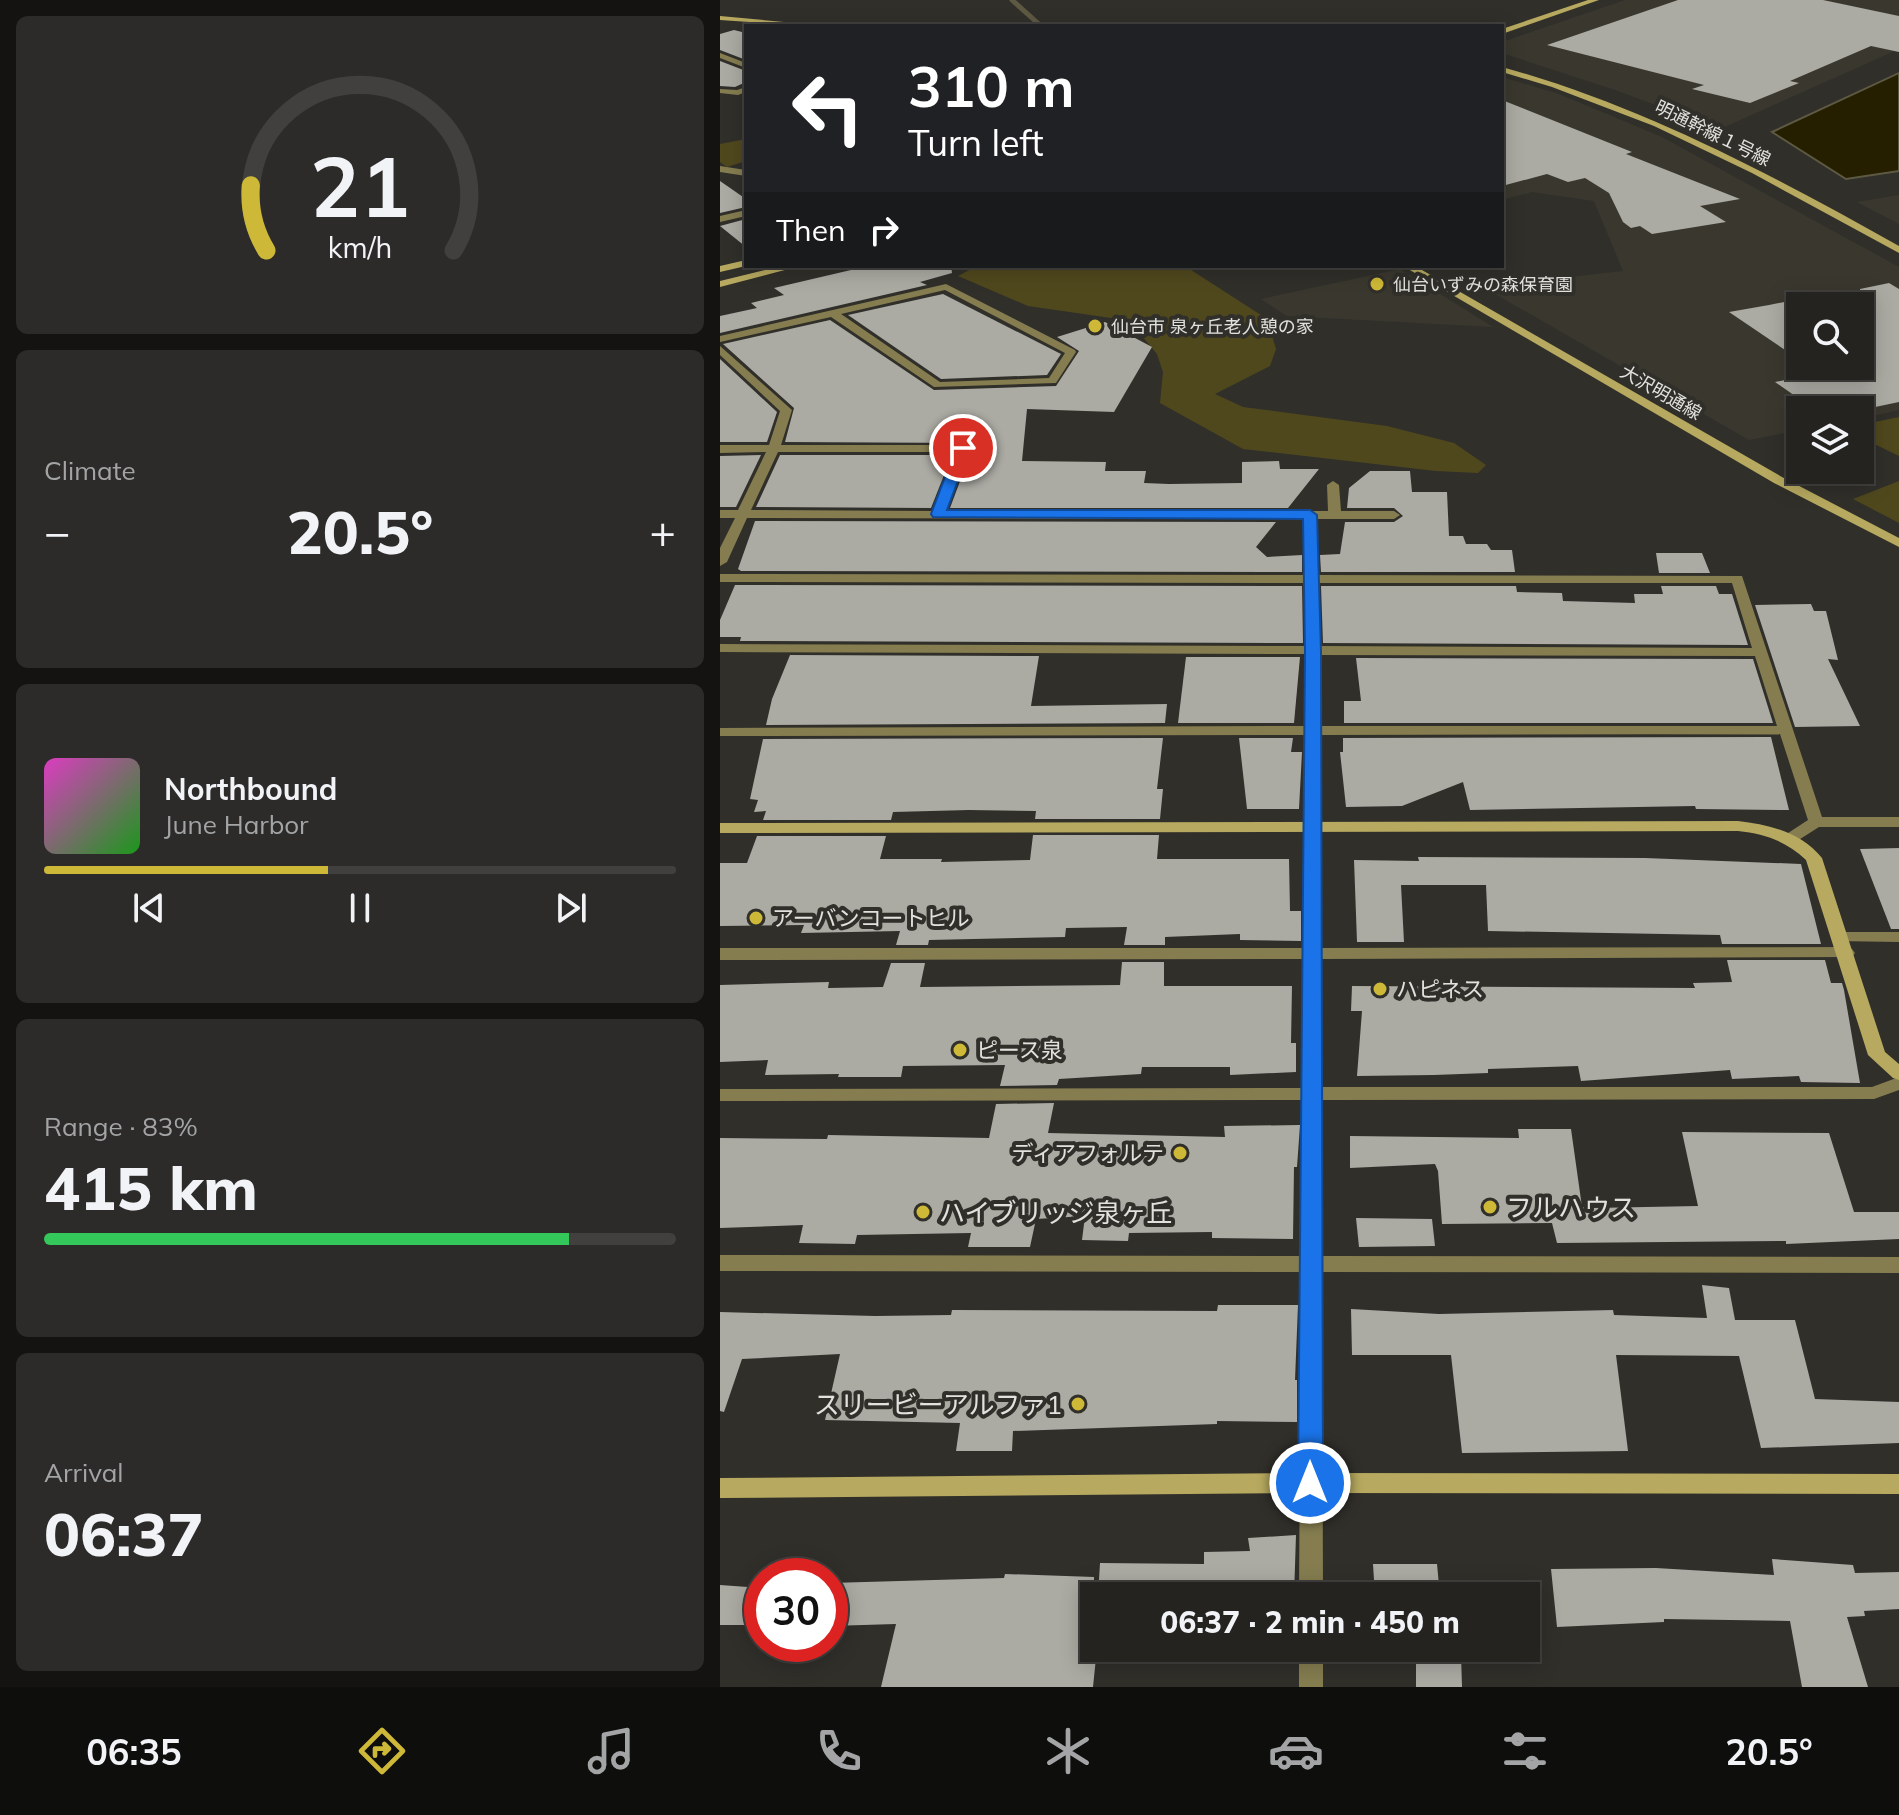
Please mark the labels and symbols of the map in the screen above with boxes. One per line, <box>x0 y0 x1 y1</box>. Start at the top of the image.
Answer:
street label: 明通幹線１号線 <box>1651 95 1775 171</box>
place label: 仙台いずみの森保育園 <box>1393 273 1573 296</box>
marker: 仙台いずみの森保育園 <box>1368 275 1386 293</box>
place label: 仙台市 泉ヶ丘老人憩の家 <box>1111 315 1314 338</box>
marker: 仙台市 泉ヶ丘老人憩の家 <box>1086 317 1104 335</box>
street label: 大沢明通線 <box>1616 360 1706 424</box>
pin <box>929 414 997 482</box>
place label: アーバンコートヒル <box>772 904 970 932</box>
marker: アーバンコートヒル <box>747 909 765 927</box>
place label: ハピネス <box>1396 975 1484 1003</box>
marker: ハピネス <box>1371 980 1389 998</box>
place label: ピース泉 <box>976 1036 1063 1064</box>
marker: ピース泉 <box>951 1041 969 1059</box>
place label: ディアフォルテ <box>1012 1139 1164 1167</box>
marker: ディアフォルテ <box>1171 1144 1189 1162</box>
place label: フルハウス <box>1506 1191 1636 1224</box>
place label: ハイブリッジ泉ヶ丘 <box>939 1196 1172 1229</box>
marker: フルハウス <box>1481 1198 1499 1216</box>
marker: ハイブリッジ泉ヶ丘 <box>914 1203 932 1221</box>
place label: スリービーアルファ1 <box>814 1388 1062 1421</box>
marker: スリービーアルファ1 <box>1069 1395 1087 1413</box>
position arrow <box>1268 1441 1352 1525</box>
speed limit sign: 30 <box>744 1558 848 1662</box>

